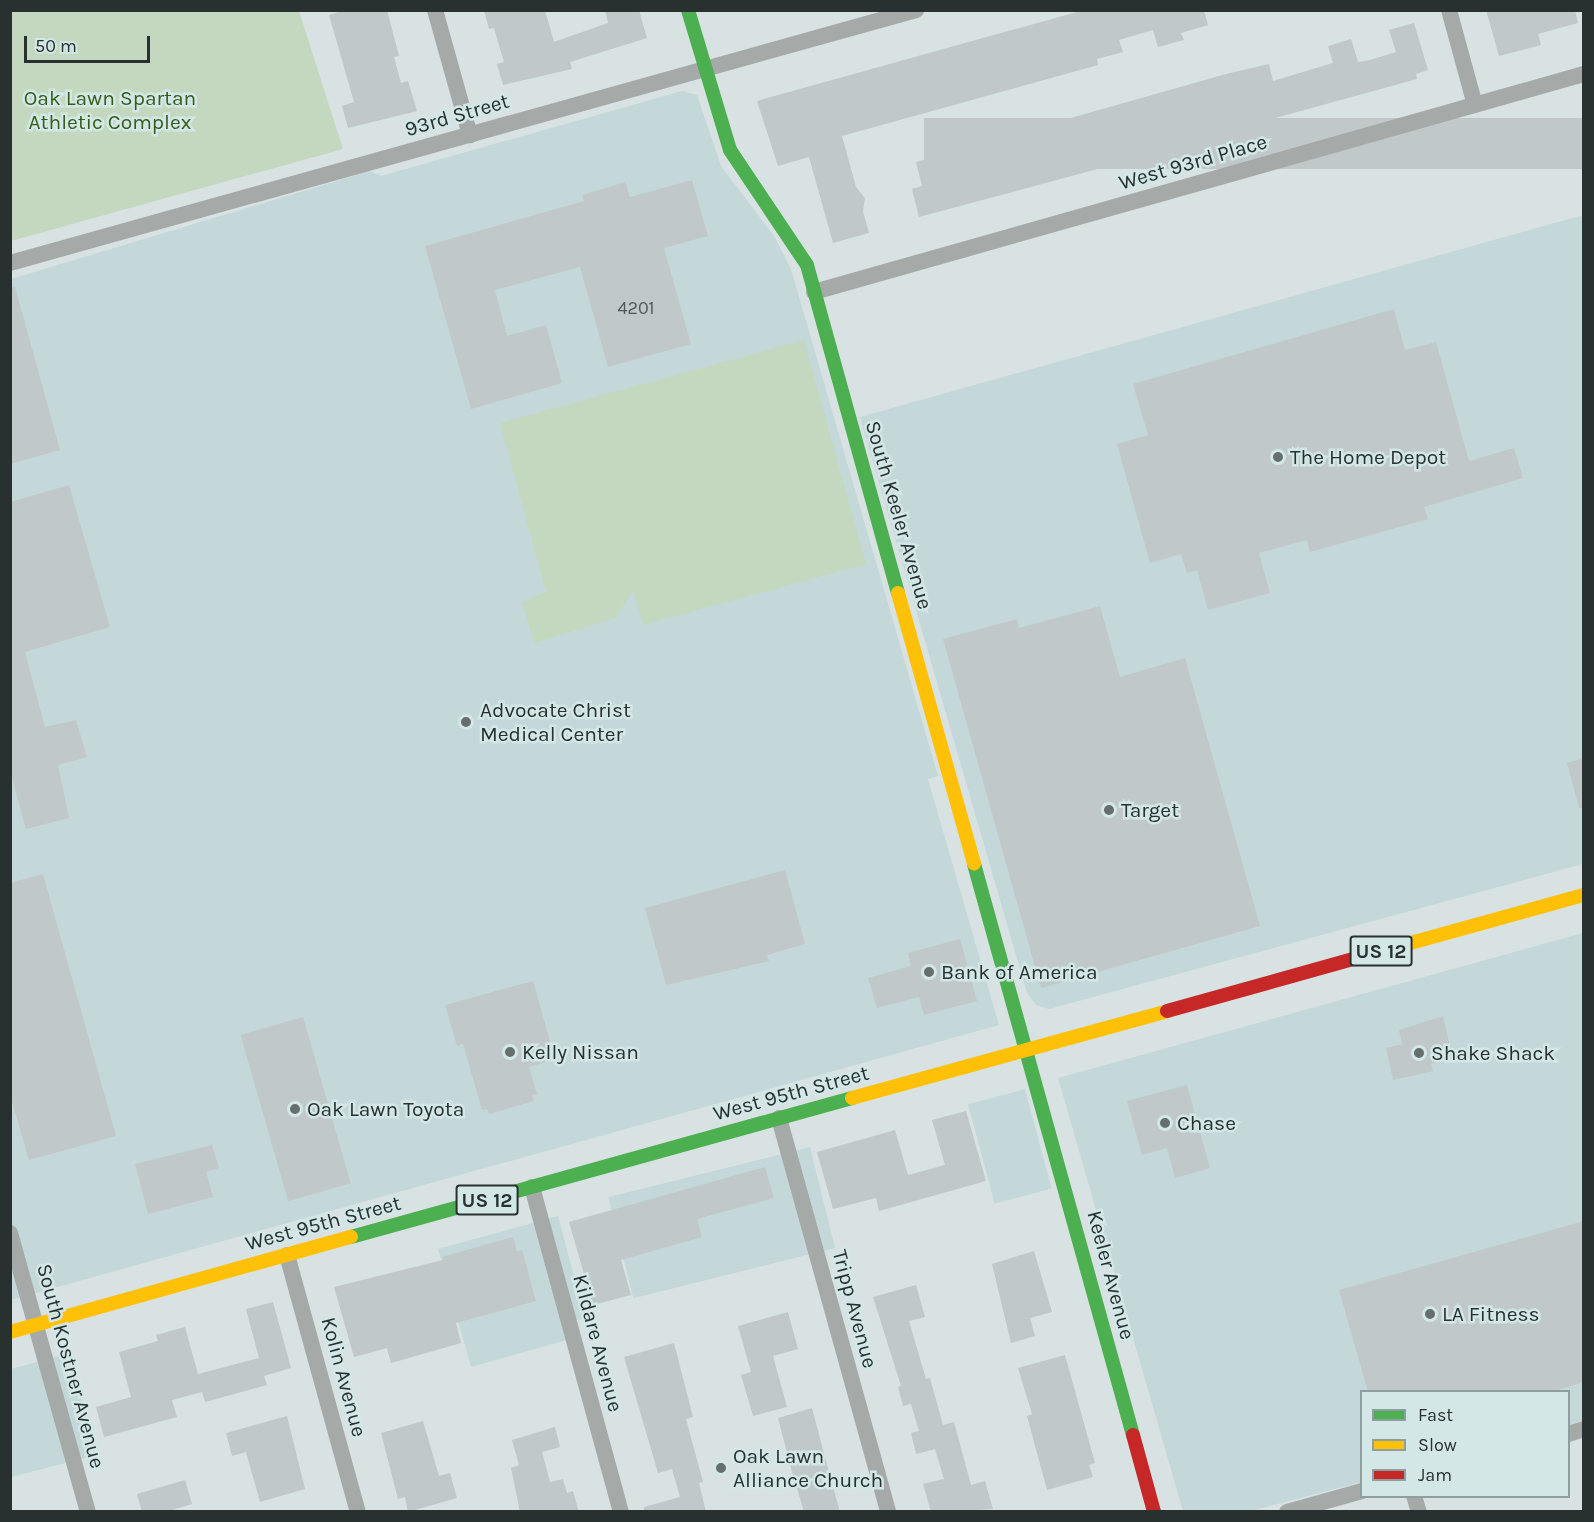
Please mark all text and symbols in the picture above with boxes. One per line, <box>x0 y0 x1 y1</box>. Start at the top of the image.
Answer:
scale bar <box>27 24 153 62</box>
text: 50 m <box>35 35 77 57</box>
park label: Oak Lawn Spartan Athletic Complex <box>24 85 196 135</box>
street label: 93rd Street <box>402 88 512 142</box>
street label: West 93rd Place <box>1116 129 1270 195</box>
house number: 4201 <box>617 297 655 319</box>
street label: South Keeler Avenue <box>860 418 938 612</box>
place label: The Home Depot <box>1290 444 1446 470</box>
marker: The Home Depot <box>1271 450 1285 464</box>
place label: Advocate Christ Medical Center <box>480 697 631 747</box>
marker: Advocate Christ Medical Center <box>457 713 475 731</box>
place label: Target <box>1121 797 1179 823</box>
marker: Target <box>1102 803 1116 817</box>
road number: US 12 <box>1350 934 1412 968</box>
place label: Bank of America <box>941 959 1098 985</box>
marker: Bank of America <box>922 965 936 979</box>
place label: Kelly Nissan <box>522 1039 639 1065</box>
place label: Shake Shack <box>1431 1040 1555 1066</box>
marker: Kelly Nissan <box>503 1045 517 1059</box>
marker: Shake Shack <box>1412 1046 1426 1060</box>
street label: West 95th Street <box>710 1060 872 1126</box>
place label: Oak Lawn Toyota <box>307 1096 464 1122</box>
marker: Oak Lawn Toyota <box>288 1102 302 1116</box>
place label: Chase <box>1177 1110 1236 1136</box>
marker: Chase <box>1158 1116 1172 1130</box>
road number: US 12 <box>456 1183 518 1217</box>
street label: West 95th Street <box>242 1190 404 1256</box>
street label: Keeler Avenue <box>1082 1208 1140 1342</box>
street label: Tripp Avenue <box>827 1247 883 1371</box>
street label: South Kostner Avenue <box>32 1261 110 1471</box>
street label: Kildare Avenue <box>568 1271 628 1415</box>
place label: LA Fitness <box>1442 1301 1540 1327</box>
marker: LA Fitness <box>1423 1307 1437 1321</box>
street label: Kolin Avenue <box>316 1314 372 1440</box>
legend <box>1360 1390 1570 1498</box>
text: Fast <box>1418 1404 1453 1426</box>
text: Slow <box>1418 1434 1457 1456</box>
place label: Oak Lawn Alliance Church <box>733 1443 883 1493</box>
marker: Oak Lawn Alliance Church <box>714 1461 728 1475</box>
text: Jam <box>1418 1464 1452 1486</box>

